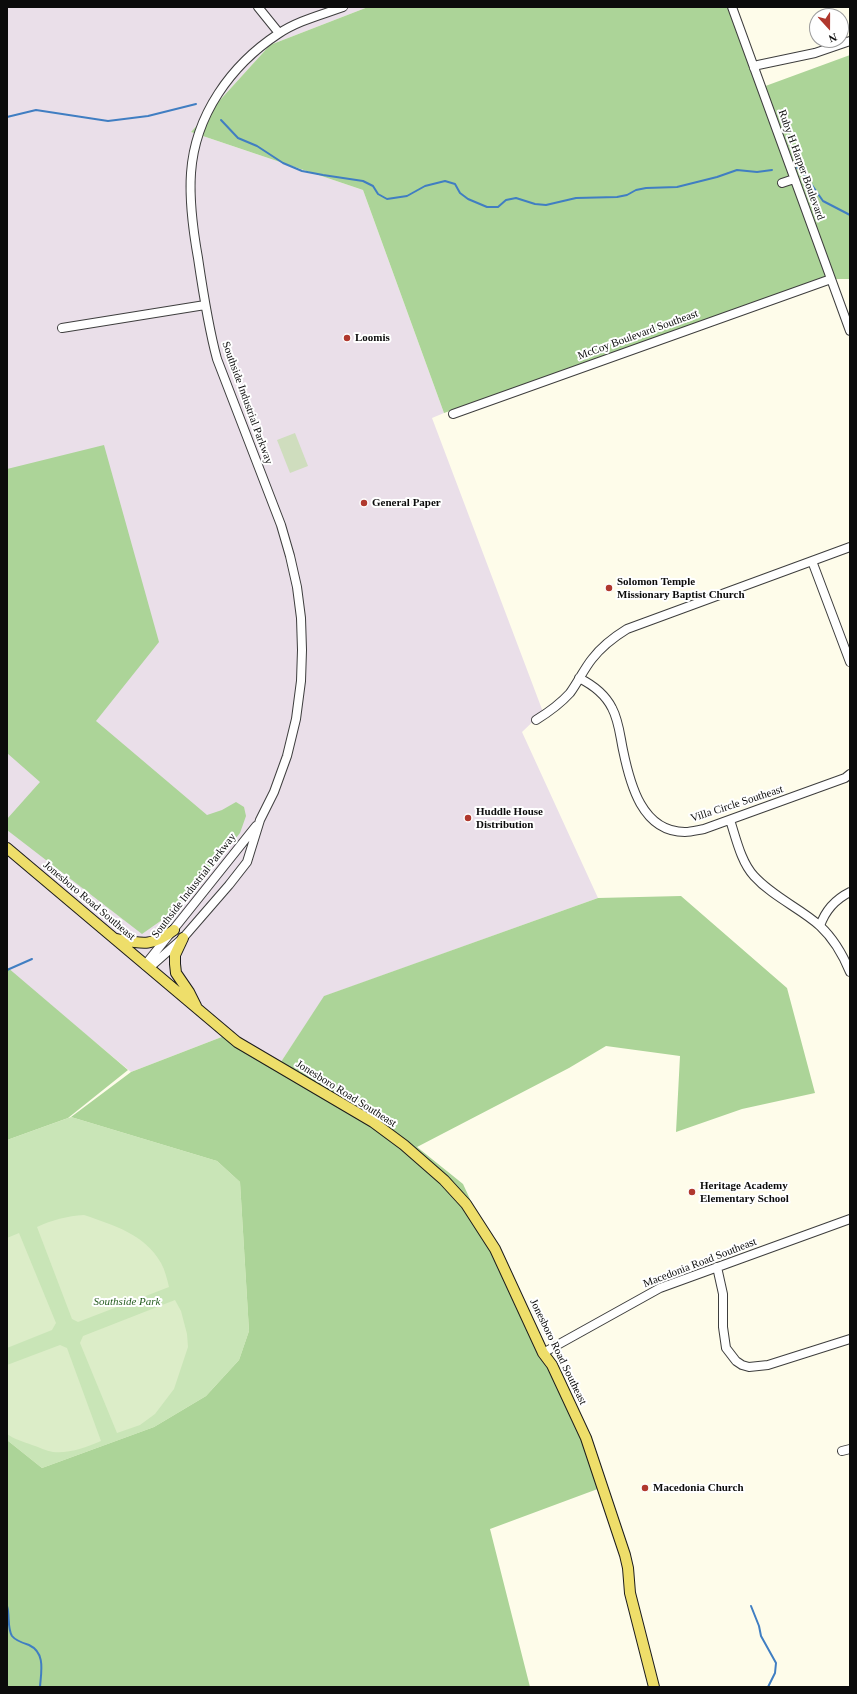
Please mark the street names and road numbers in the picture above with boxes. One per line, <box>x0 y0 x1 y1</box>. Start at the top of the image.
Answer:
street label: Ruby H Harper Boulevard <box>775 108 827 222</box>
street label: McCoy Boulevard Southeast <box>576 307 700 363</box>
street label: Southside Industrial Parkway <box>219 340 275 466</box>
street label: Villa Circle Southeast <box>689 783 785 825</box>
street label: Southside Industrial Parkway <box>149 831 239 941</box>
street label: Jonesboro Road Southeast <box>40 859 138 943</box>
street label: Jonesboro Road Southeast <box>293 1058 399 1130</box>
street label: Macedonia Road Southeast <box>641 1235 759 1291</box>
street label: Jonesboro Road Southeast <box>527 1297 589 1407</box>

